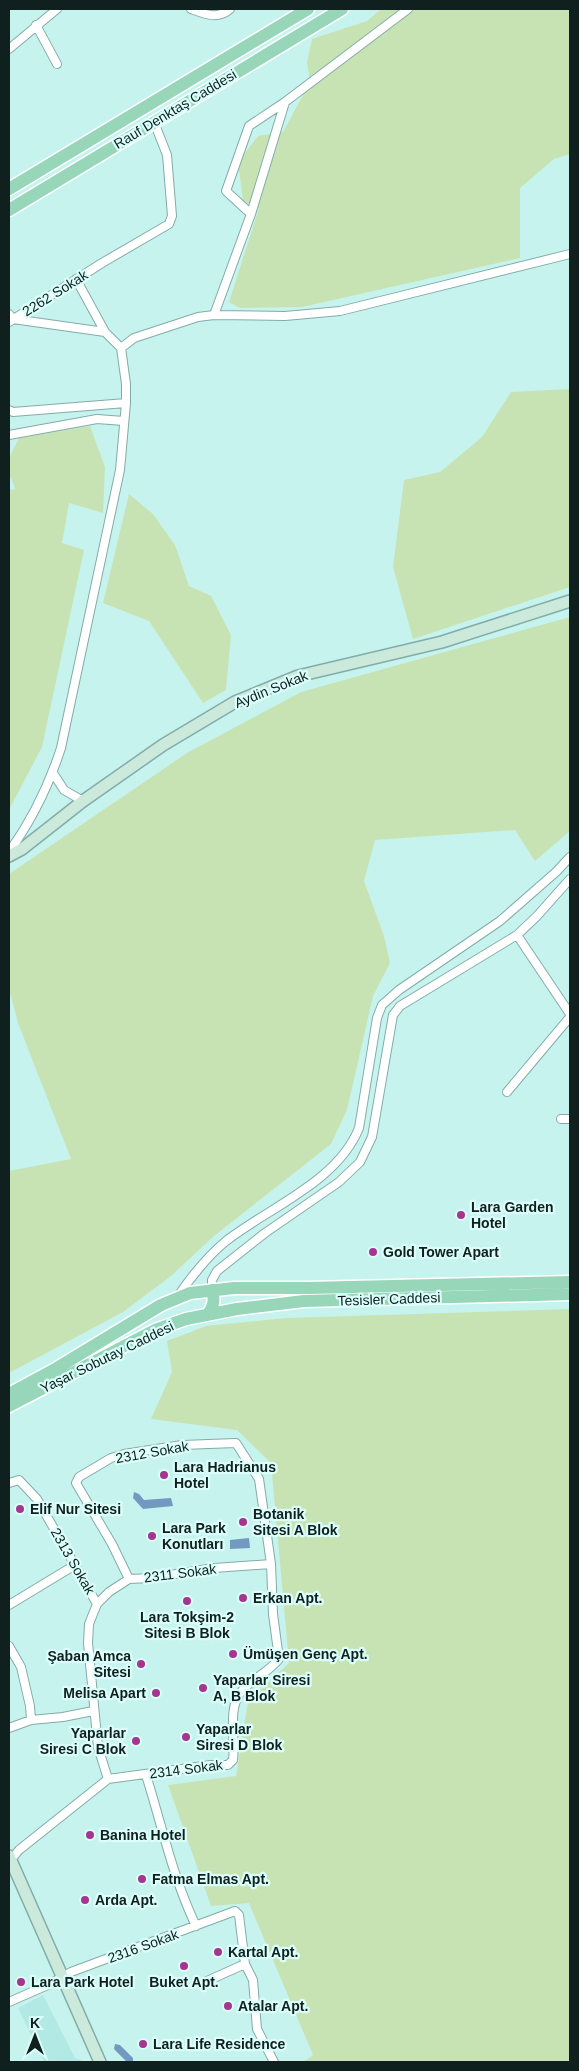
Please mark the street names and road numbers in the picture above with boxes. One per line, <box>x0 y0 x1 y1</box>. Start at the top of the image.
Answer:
street label: Rauf Denktaş Caddesi <box>111 66 239 152</box>
street label: 2262 Sokak <box>19 266 91 319</box>
street label: Aydin Sokak <box>232 667 311 711</box>
street label: Tesisler Caddesi <box>337 1289 441 1309</box>
street label: Yaşar Sobutay Caddesi <box>38 1318 176 1396</box>
street label: 2312 Sokak <box>114 1438 191 1466</box>
street label: 2313 Sokak <box>48 1525 99 1598</box>
street label: 2311 Sokak <box>143 1560 218 1585</box>
street label: 2314 Sokak <box>148 1756 225 1781</box>
street label: 2316 Sokak <box>106 1925 181 1966</box>

